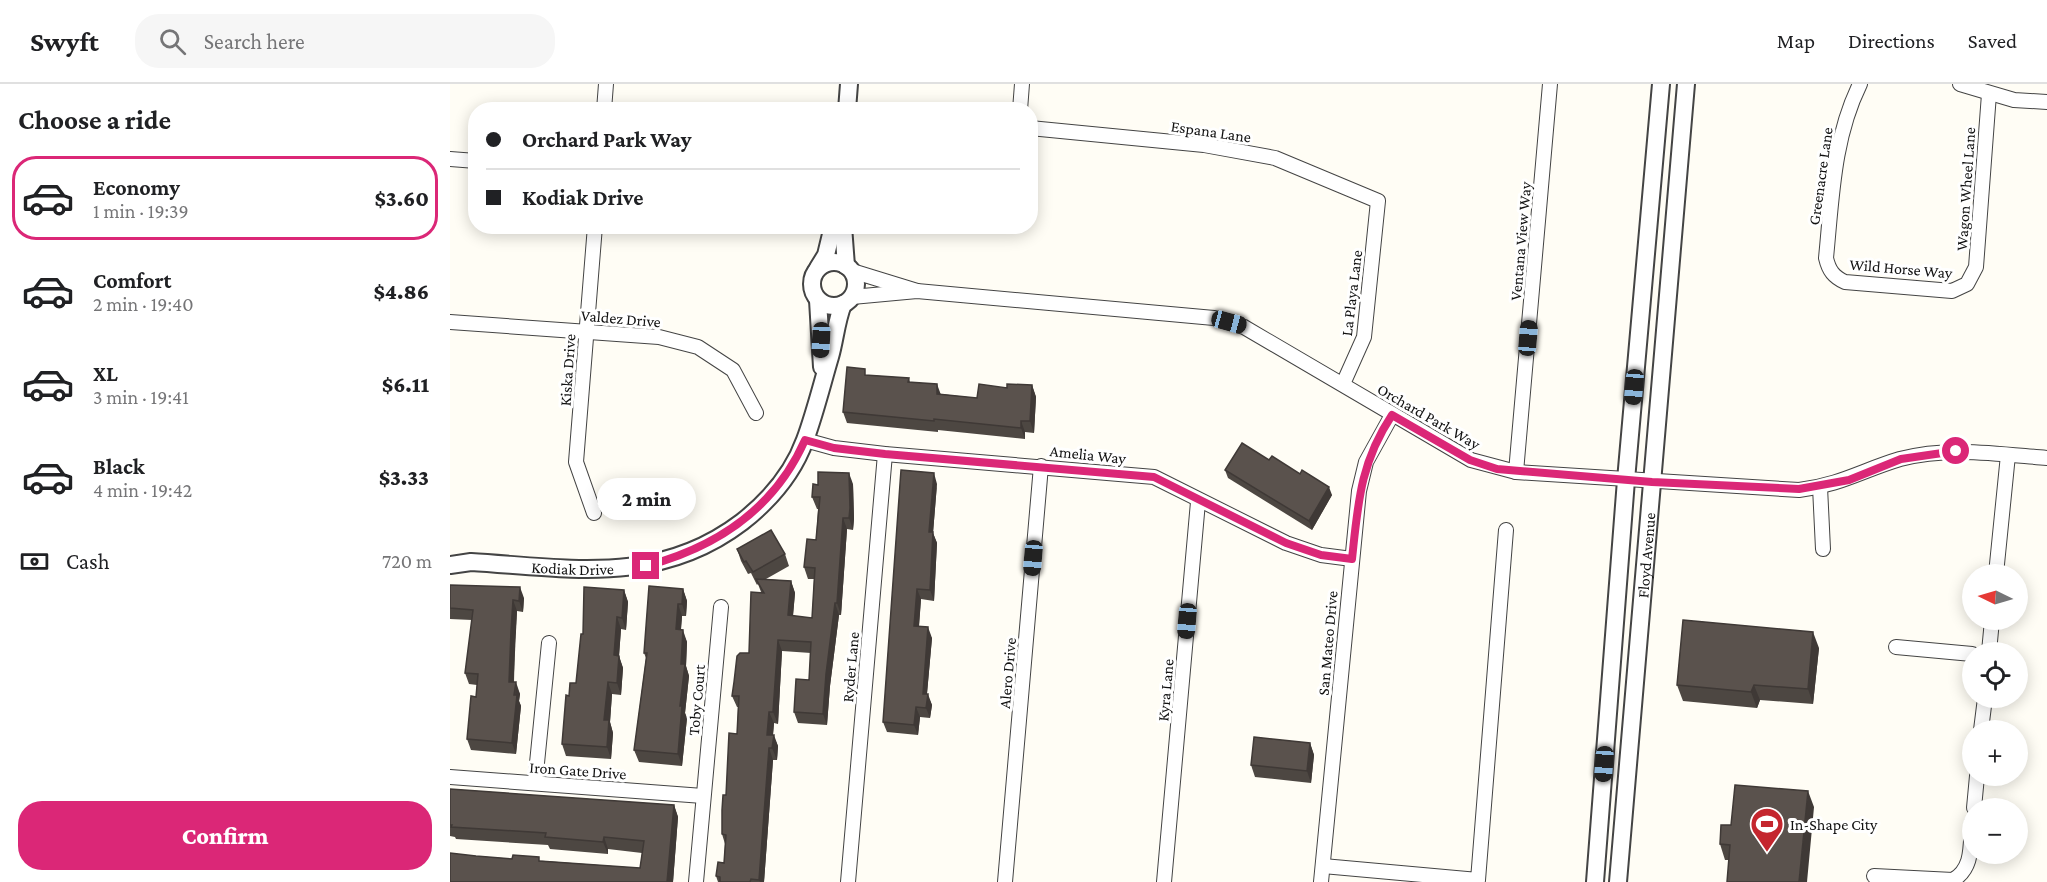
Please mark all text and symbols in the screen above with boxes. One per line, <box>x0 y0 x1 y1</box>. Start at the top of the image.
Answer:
search box <box>135 14 555 68</box>
icon: search <box>156 25 189 58</box>
text: Swyft <box>30 26 99 57</box>
text: Search here <box>204 29 305 54</box>
text: Map <box>1777 29 1815 53</box>
text: Directions <box>1848 29 1935 53</box>
text: Saved <box>1968 29 2017 53</box>
text: Choose a ride <box>18 105 171 135</box>
street label: Espana Lane <box>1170 117 1252 147</box>
street label: Greenacre Lane <box>1805 126 1836 226</box>
text: Orchard Park Way <box>522 127 692 152</box>
street label: Wagon Wheel Lane <box>1953 127 1979 252</box>
icon: car <box>21 171 75 225</box>
text: Economy <box>93 175 180 200</box>
street label: Ventana View Way <box>1507 180 1535 301</box>
text: Kodiak Drive <box>522 185 643 210</box>
text: $3.60 <box>374 186 429 211</box>
text: 1 min · 19:39 <box>93 200 189 222</box>
street label: La Playa Lane <box>1338 249 1366 337</box>
street label: Wild Horse Way <box>1849 256 1954 283</box>
icon: car <box>21 264 75 318</box>
text: Comfort <box>93 268 171 293</box>
text: $4.86 <box>373 279 429 304</box>
text: 2 min · 19:40 <box>93 293 194 315</box>
street label: Valdez Drive <box>580 307 662 330</box>
car <box>1209 309 1249 335</box>
car <box>1517 319 1539 357</box>
car <box>811 322 831 358</box>
street label: Kiska Drive <box>556 333 579 407</box>
icon: car <box>21 357 75 411</box>
text: XL <box>93 361 118 386</box>
car <box>1623 368 1645 406</box>
text: $6.11 <box>382 372 429 397</box>
street label: Orchard Park Way <box>1374 380 1484 454</box>
text: 3 min · 19:41 <box>93 386 189 408</box>
route start <box>1942 437 1969 464</box>
street label: Amelia Way <box>1049 442 1127 468</box>
icon: car <box>21 450 75 504</box>
text: Black <box>93 454 145 479</box>
text: $3.33 <box>379 465 429 490</box>
text: 4 min · 19:42 <box>93 479 192 501</box>
callout: 2 min <box>596 479 696 521</box>
text: 2 min <box>622 488 671 510</box>
street label: Floyd Avenue <box>1634 512 1658 599</box>
car <box>1022 539 1044 577</box>
icon: cash <box>18 545 51 578</box>
text: Cash <box>66 549 110 574</box>
text: 720 m <box>382 550 432 572</box>
route end <box>632 552 659 579</box>
street label: Kodiak Drive <box>531 559 614 578</box>
north arrow <box>1962 564 2028 630</box>
map controls <box>1962 564 2028 864</box>
street label: San Mateo Drive <box>1314 590 1341 696</box>
car <box>1176 602 1198 640</box>
street label: Ryder Lane <box>839 631 863 703</box>
street label: Alero Drive <box>996 637 1019 709</box>
button: locate <box>1962 642 2028 708</box>
street label: Kyra Lane <box>1154 658 1178 722</box>
street label: Toby Court <box>685 663 709 736</box>
button: + <box>1962 720 2028 786</box>
car <box>1594 745 1614 783</box>
street label: Iron Gate Drive <box>529 759 627 782</box>
button: − <box>1962 798 2028 864</box>
button: Confirm <box>18 801 432 870</box>
sports icon: In-Shape City <box>1749 806 1785 853</box>
place label: In-Shape City <box>1790 816 1878 834</box>

